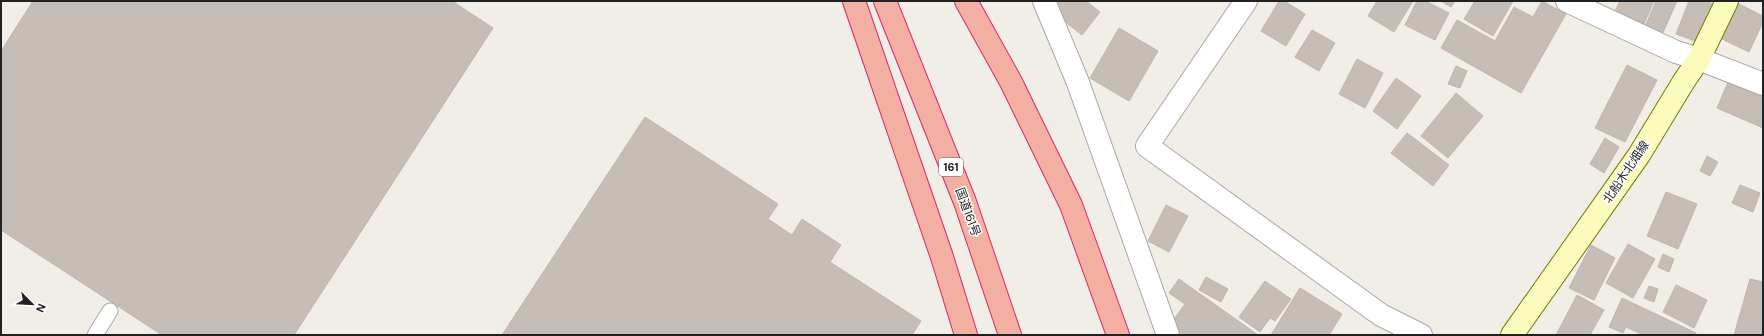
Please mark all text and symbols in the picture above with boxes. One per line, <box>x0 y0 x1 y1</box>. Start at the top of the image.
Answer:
street label: 北船木北畑線 <box>1599 138 1653 206</box>
road number: 161 <box>939 158 963 176</box>
street label: 国道161号 <box>952 185 984 239</box>
north arrow <box>12 284 52 324</box>
text: N <box>33 302 49 315</box>

